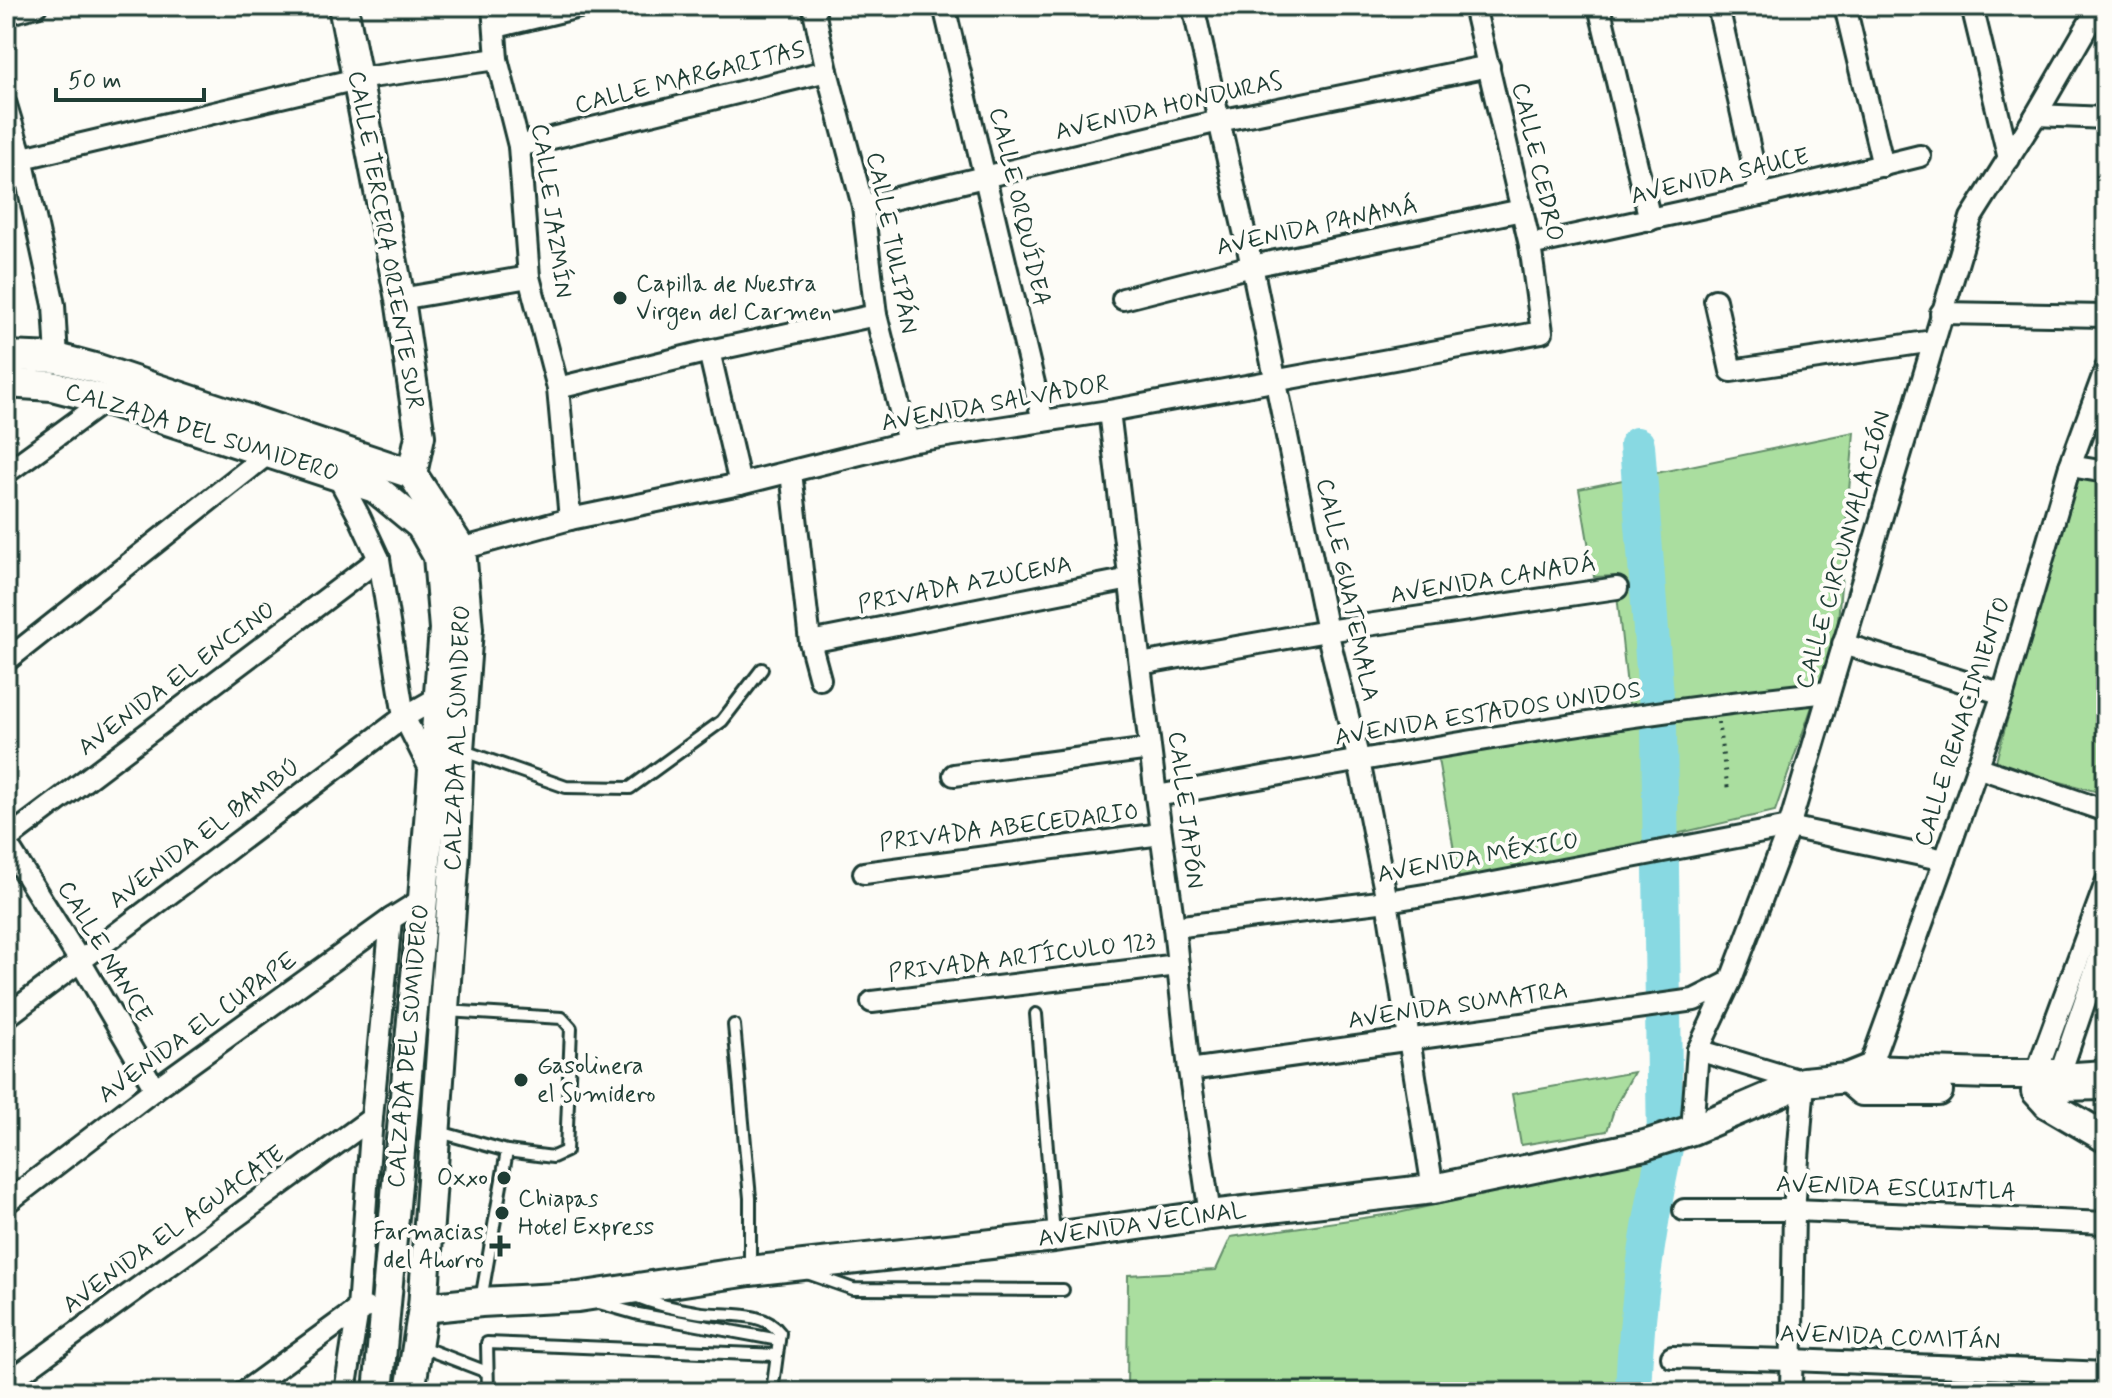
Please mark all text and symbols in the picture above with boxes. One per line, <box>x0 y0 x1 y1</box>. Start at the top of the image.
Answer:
street label: CALLE MARGARITAS <box>572 34 808 122</box>
scale bar <box>56 52 204 102</box>
text: 50 m <box>68 66 122 97</box>
street label: AVENIDA HONDURAS <box>1052 66 1286 148</box>
street label: CALLE TERCERA ORIENTE SUR <box>340 68 430 412</box>
street label: CALLE CEDRO <box>1504 79 1570 245</box>
street label: CALLE ORQUÍDEA <box>981 104 1058 309</box>
street label: CALLE JAZMÍN <box>523 122 580 300</box>
street label: AVENIDA SAUCE <box>1628 141 1812 213</box>
street label: CALLE TULIPÁN <box>858 149 925 336</box>
street label: AVENIDA PANAMÁ <box>1213 190 1420 263</box>
place label: Capilla de Nuestra Virgen del Carmen <box>636 269 832 330</box>
marker: Capilla de Nuestra Virgen del Carmen <box>611 289 629 307</box>
street label: AVENIDA SALVADOR <box>879 369 1111 439</box>
street label: CALZADA DEL SUMIDERO <box>61 377 343 489</box>
street label: CALLE CIRCUNVALACIÓN <box>1789 407 1899 693</box>
street label: CALLE GUATEMALA <box>1308 476 1386 704</box>
street label: AVENIDA CANADÁ <box>1388 547 1598 612</box>
street label: PRIVADA AZUCENA <box>855 549 1075 621</box>
street label: CALLE RENACIMIENTO <box>1908 593 2018 851</box>
street label: AVENIDA EL ENCINO <box>72 595 282 763</box>
street label: CALZADA AL SUMIDERO <box>438 604 478 872</box>
street label: AVENIDA ESTADOS UNIDOS <box>1333 674 1643 754</box>
street label: CALLE JAPÓN <box>1160 730 1210 890</box>
street label: AVENIDA EL BAMBÚ <box>103 752 307 916</box>
street label: PRIVADA ABECEDARIO <box>878 797 1140 859</box>
street label: AVENIDA MÉXICO <box>1374 823 1581 891</box>
street label: CALLE NANCE <box>50 875 158 1029</box>
street label: CALZADA DEL SUMIDERO <box>381 903 437 1189</box>
street label: PRIVADA ARTÍCULO 123 <box>886 925 1158 990</box>
street label: AVENIDA EL CUPAPE <box>92 945 304 1111</box>
street label: AVENIDA SUMATRA <box>1346 975 1570 1037</box>
place label: Gasolinera el Sumidero <box>537 1051 656 1110</box>
marker: Gasolinera el Sumidero <box>512 1071 530 1089</box>
street label: AVENIDA EL AGUACATE <box>57 1139 291 1321</box>
place label: Oxxo <box>437 1163 488 1194</box>
marker: Oxxo <box>495 1169 513 1187</box>
street label: AVENIDA ESCUINTLA <box>1775 1169 2017 1209</box>
place label: Chiapas Hotel Express <box>518 1184 654 1243</box>
street label: AVENIDA VECINAL <box>1036 1195 1248 1255</box>
marker: Chiapas Hotel Express <box>493 1204 511 1222</box>
place label: Farmacias del Ahorro <box>373 1217 484 1276</box>
marker: Farmacias del Ahorro <box>491 1237 509 1255</box>
street label: AVENIDA COMITÁN <box>1779 1318 2001 1357</box>

